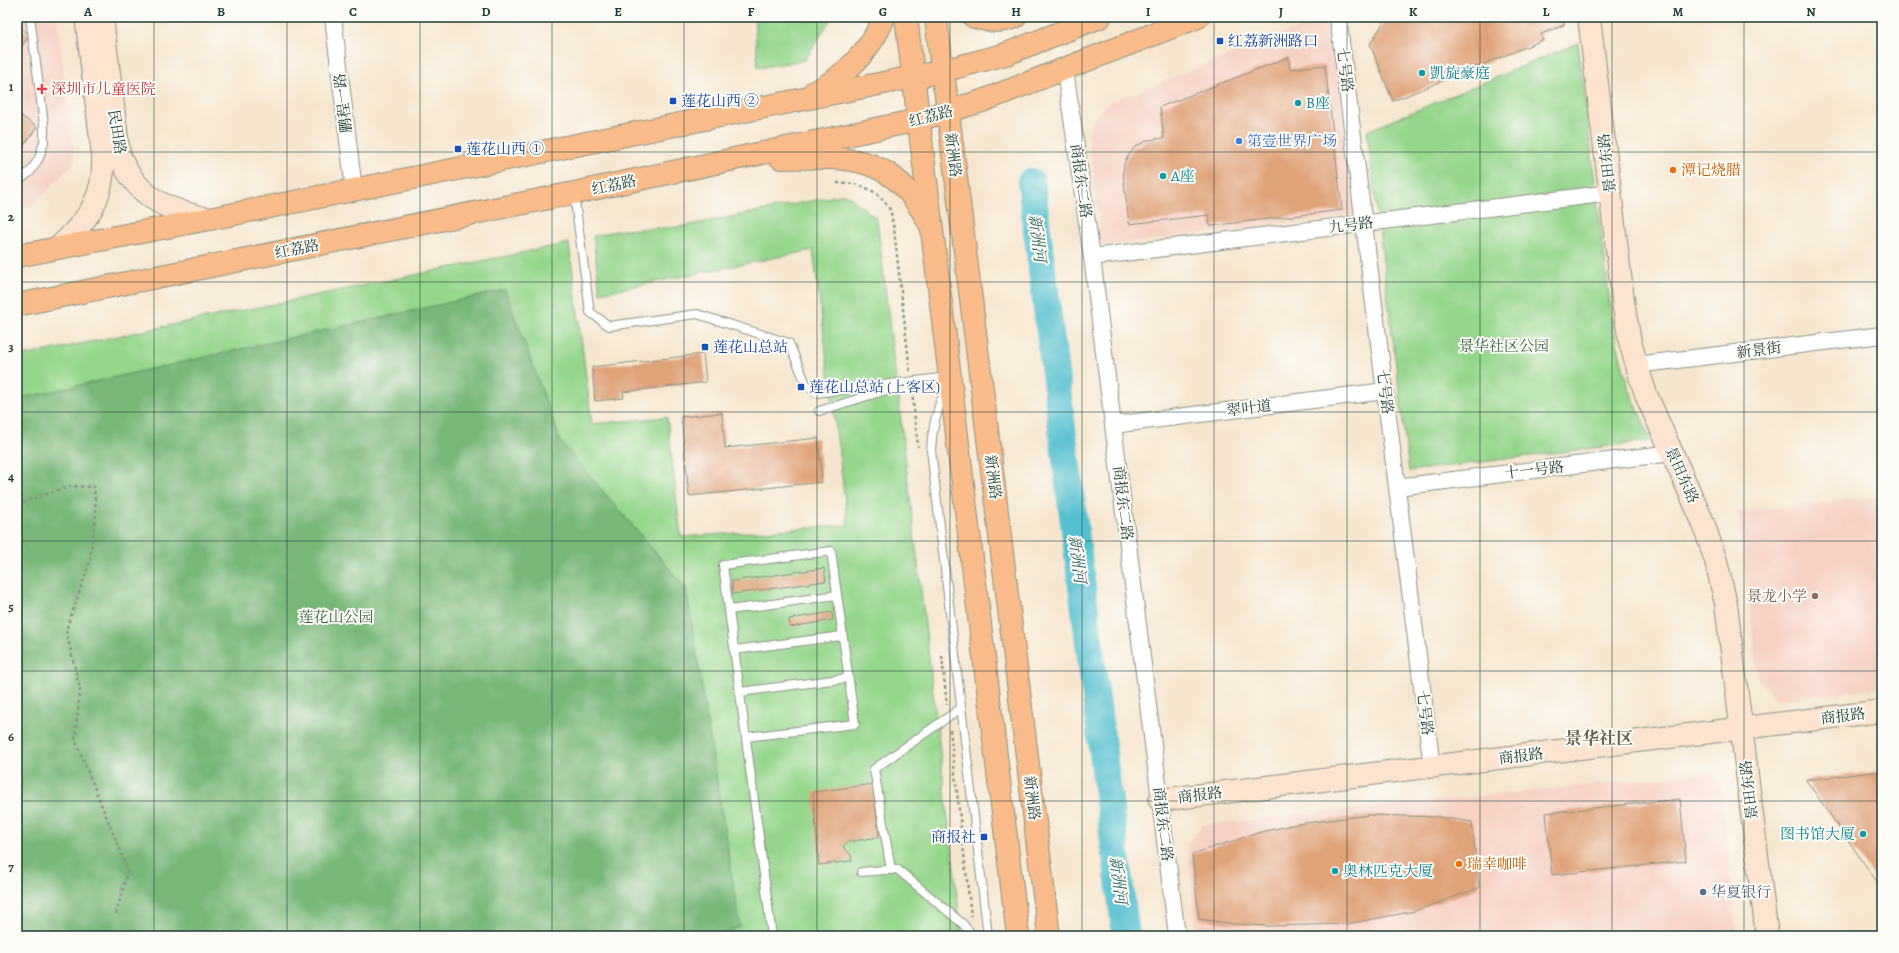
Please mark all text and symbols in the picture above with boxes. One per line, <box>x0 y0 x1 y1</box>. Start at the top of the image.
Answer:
text: A <box>83 3 93 20</box>
text: B <box>217 3 225 20</box>
text: C <box>349 3 357 20</box>
text: D <box>481 3 491 20</box>
text: E <box>614 3 622 20</box>
text: F <box>748 3 755 20</box>
text: G <box>879 3 887 20</box>
text: H <box>1011 3 1021 20</box>
text: I <box>1146 3 1151 20</box>
text: J <box>1279 3 1283 20</box>
text: K <box>1409 3 1418 20</box>
text: L <box>1543 3 1550 20</box>
text: M <box>1673 3 1684 20</box>
text: N <box>1806 3 1816 20</box>
place label: 红荔新洲路口 <box>1228 31 1318 51</box>
marker: 红荔新洲路口 <box>1215 36 1225 46</box>
street label: 七号路 <box>1332 46 1358 94</box>
place label: 凱旋豪庭 <box>1430 63 1490 83</box>
marker: 凱旋豪庭 <box>1417 68 1427 78</box>
street label: 鹏程一路 <box>329 72 357 134</box>
text: 1 <box>9 78 14 95</box>
place label: 深圳市儿童医院 <box>51 79 156 99</box>
marker: 深圳市儿童医院 <box>36 83 48 95</box>
place label: 莲花山西 ② <box>681 91 759 111</box>
place label: B座 <box>1306 93 1330 113</box>
marker: 莲花山西 ② <box>668 96 678 106</box>
marker: B座 <box>1293 98 1303 108</box>
street label: 红荔路 <box>907 101 955 131</box>
street label: 民田路 <box>104 108 130 156</box>
street label: 新洲路 <box>940 131 966 179</box>
place label: 第壹世界广场 <box>1247 131 1337 151</box>
street label: 景田东路 <box>1593 132 1621 194</box>
marker: 第壹世界广场 <box>1234 136 1244 146</box>
place label: 莲花山西 ① <box>466 139 544 159</box>
street label: 商报东二路 <box>1066 142 1096 220</box>
marker: 莲花山西 ① <box>453 144 463 154</box>
place label: 潭记烧腊 <box>1681 160 1741 180</box>
marker: 潭记烧腊 <box>1668 165 1678 175</box>
place label: A座 <box>1170 166 1195 186</box>
street label: 红荔路 <box>590 171 638 199</box>
marker: A座 <box>1158 171 1168 181</box>
text: 2 <box>8 208 15 225</box>
street label: 九号路 <box>1327 212 1375 238</box>
water label: 新洲河 <box>1023 213 1051 266</box>
street label: 红荔路 <box>273 235 321 263</box>
park label: 景华社区公园 <box>1459 336 1549 356</box>
place label: 莲花山总站 <box>713 337 788 357</box>
street label: 新景街 <box>1735 337 1783 363</box>
text: 3 <box>8 338 14 355</box>
marker: 莲花山总站 <box>700 342 710 352</box>
street label: 七号路 <box>1372 368 1398 416</box>
place label: 莲花山总站 (上客区) <box>809 377 940 397</box>
marker: 莲花山总站 (上客区) <box>796 382 806 392</box>
street label: 翠叶道 <box>1225 395 1273 421</box>
street label: 景田东路 <box>1661 444 1703 506</box>
street label: 新洲路 <box>980 453 1006 501</box>
street label: 十一号路 <box>1503 456 1565 484</box>
street label: 商报东二路 <box>1109 465 1137 541</box>
text: 4 <box>8 468 14 485</box>
water label: 新洲河 <box>1063 534 1091 587</box>
place label: 景龙小学 <box>1747 586 1807 606</box>
marker: 景龙小学 <box>1810 591 1820 601</box>
text: 5 <box>8 598 14 615</box>
park label: 莲花山公园 <box>298 607 374 627</box>
street label: 七号路 <box>1412 689 1438 737</box>
street label: 商报路 <box>1819 703 1867 729</box>
district label: 景华社区 <box>1565 727 1633 750</box>
text: 6 <box>8 728 14 745</box>
street label: 商报路 <box>1497 743 1545 769</box>
street label: 景田东路 <box>1735 759 1763 821</box>
street label: 新洲路 <box>1019 774 1045 822</box>
street label: 商报路 <box>1176 782 1224 808</box>
street label: 商报东二路 <box>1149 786 1177 862</box>
place label: 图书馆大厦 <box>1780 824 1855 844</box>
place label: 商报社 <box>931 827 976 847</box>
marker: 图书馆大厦 <box>1858 829 1868 839</box>
marker: 商报社 <box>979 832 989 842</box>
place label: 瑞幸咖啡 <box>1467 854 1527 874</box>
water label: 新洲河 <box>1104 855 1132 908</box>
text: 7 <box>8 858 14 875</box>
marker: 瑞幸咖啡 <box>1454 859 1464 869</box>
place label: 奥林匹克大厦 <box>1343 861 1433 881</box>
marker: 奥林匹克大厦 <box>1330 866 1340 876</box>
place label: 华夏银行 <box>1711 882 1771 902</box>
marker: 华夏银行 <box>1698 887 1708 897</box>

